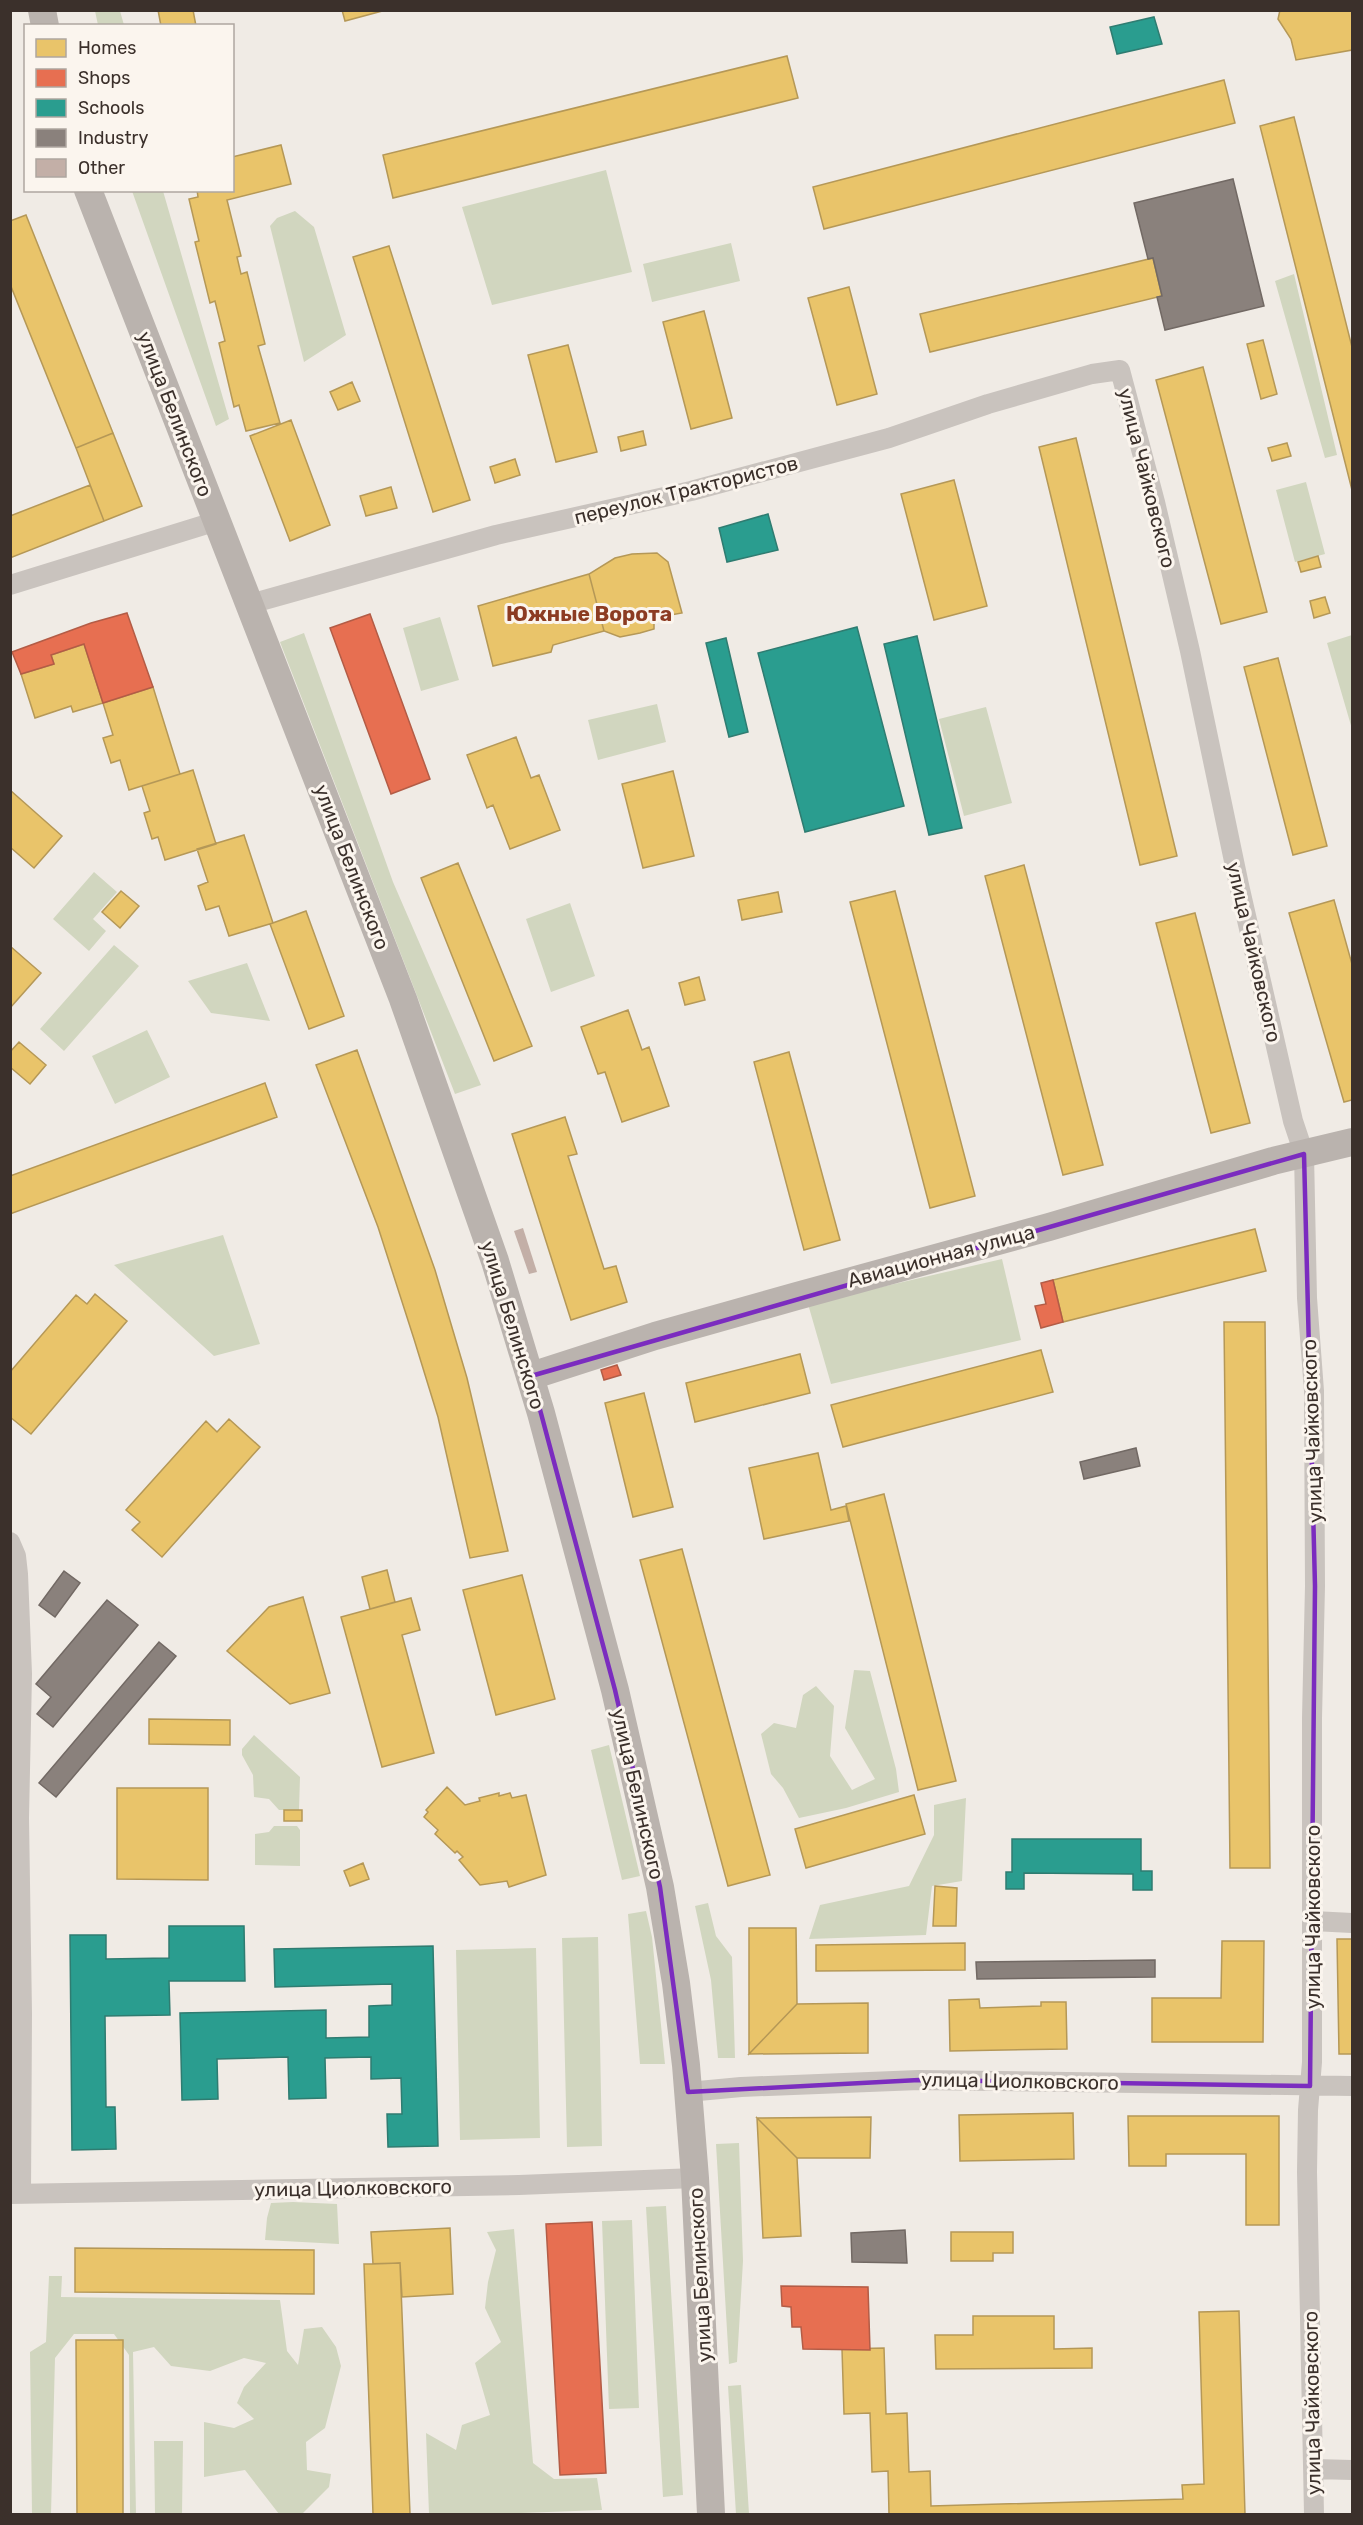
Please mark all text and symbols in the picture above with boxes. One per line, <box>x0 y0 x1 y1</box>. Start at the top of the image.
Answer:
legend <box>24 24 234 192</box>
text: Homes <box>78 37 136 59</box>
text: Shops <box>78 67 130 89</box>
text: Schools <box>78 97 144 119</box>
text: Industry <box>78 127 148 149</box>
text: Other <box>78 157 125 179</box>
street label: улица Белинского <box>132 328 218 500</box>
street label: улица Чайковского <box>1113 386 1181 570</box>
street label: переулок Трактористов <box>572 451 800 529</box>
district label: Южные Ворота <box>506 601 672 626</box>
street label: улица Белинского <box>309 781 395 953</box>
street label: улица Чайковского <box>1222 860 1286 1044</box>
street label: Авиационная улица <box>845 1219 1037 1293</box>
street label: улица Белинского <box>476 1238 550 1412</box>
street label: улица Чайковского <box>1297 1338 1327 1524</box>
street label: улица Белинского <box>607 1706 669 1882</box>
street label: улица Чайковского <box>1301 1825 1325 2009</box>
street label: улица Циолковского <box>921 2067 1119 2095</box>
street label: улица Циолковского <box>254 2174 452 2202</box>
street label: улица Белинского <box>683 2187 717 2363</box>
street label: улица Чайковского <box>1298 2311 1326 2495</box>

